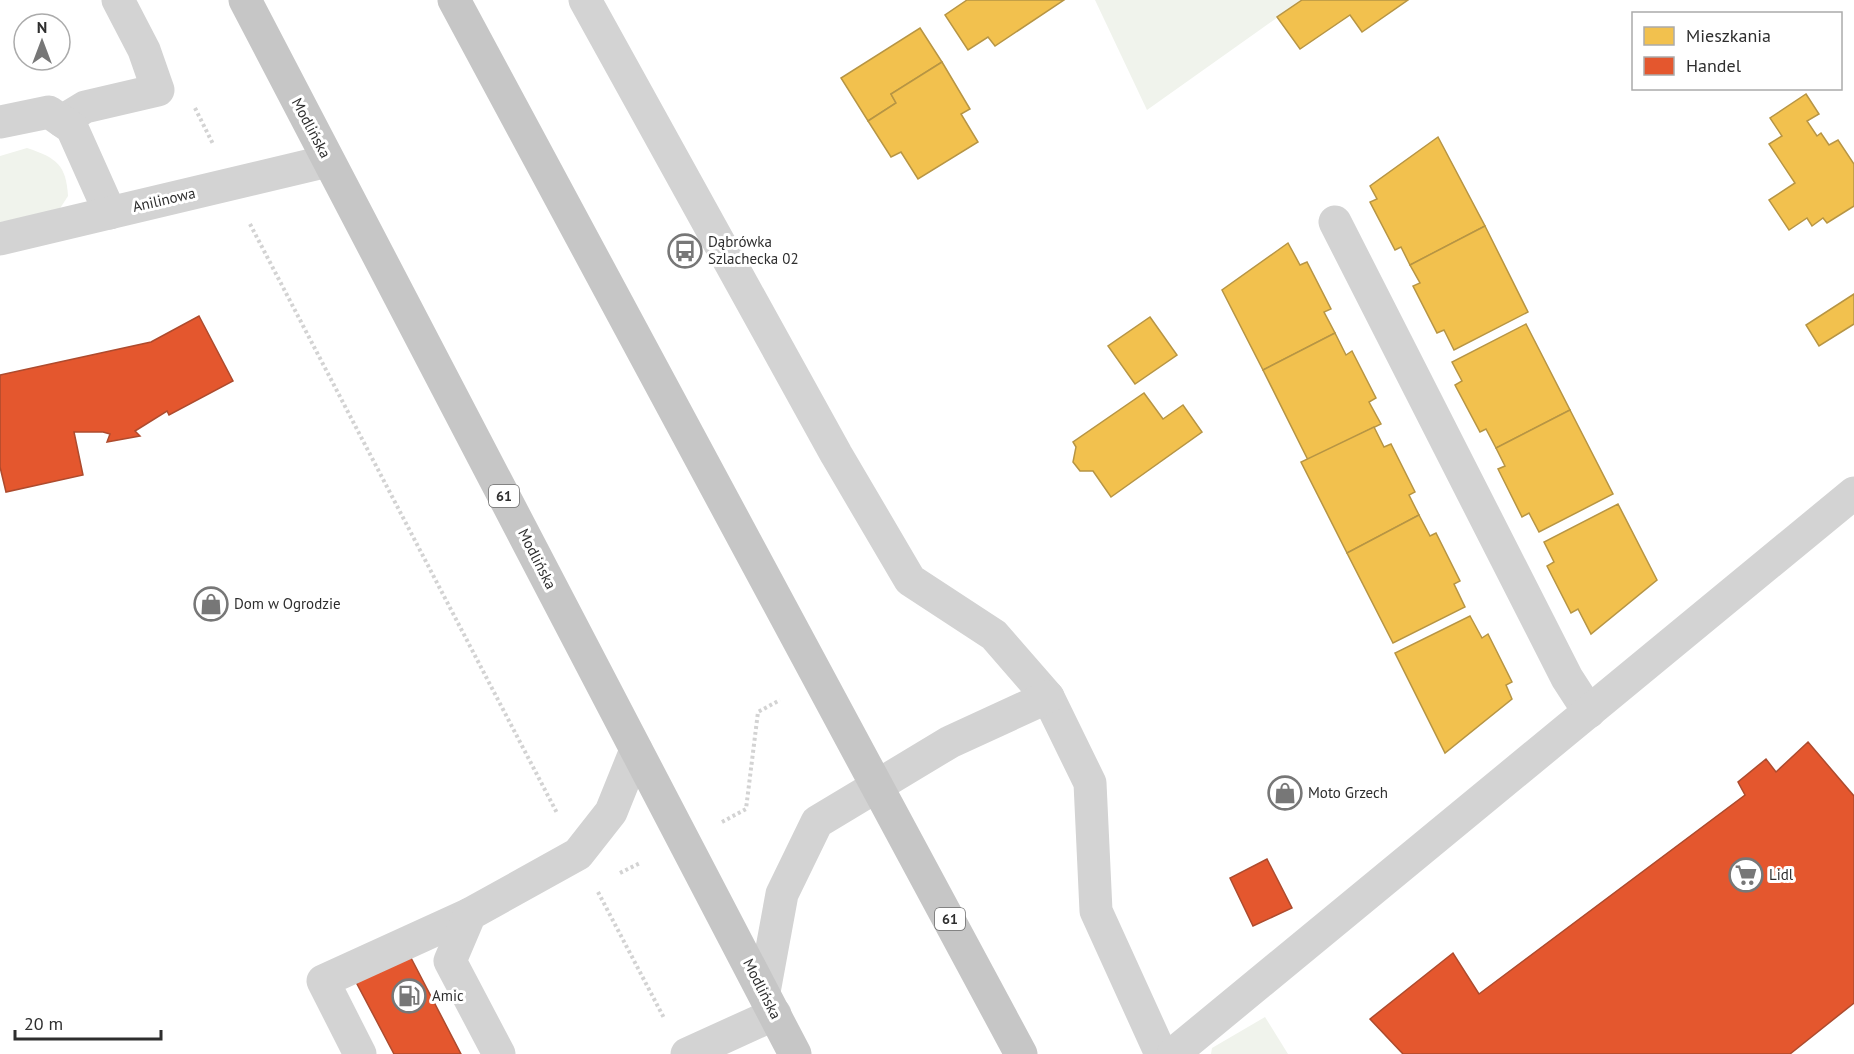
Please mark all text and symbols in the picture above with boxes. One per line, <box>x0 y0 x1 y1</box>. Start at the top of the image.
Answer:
north arrow <box>12 12 72 72</box>
legend <box>1632 12 1842 90</box>
text: N <box>37 17 47 37</box>
text: Mieszkania <box>1686 24 1771 47</box>
text: Handel <box>1686 54 1742 77</box>
street label: Modlińska <box>288 94 335 161</box>
street label: Anilinowa <box>131 183 197 216</box>
place label: Dąbrówka Szlachecka 02 <box>708 232 799 268</box>
bus stop icon: Dąbrówka Szlachecka 02 <box>667 233 703 269</box>
road number: 61 <box>489 485 519 507</box>
street label: Modlińska <box>514 525 561 592</box>
shop icon: Dom w Ogrodzie <box>193 586 229 622</box>
place label: Dom w Ogrodzie <box>234 594 341 613</box>
shop icon: Moto Grzech <box>1267 775 1303 811</box>
place label: Moto Grzech <box>1308 783 1388 802</box>
supermarket icon: Lidl <box>1728 857 1764 893</box>
place label: Lidl <box>1769 865 1794 884</box>
road number: 61 <box>935 908 965 930</box>
street label: Modlińska <box>739 955 786 1022</box>
fuel station icon: Amic <box>391 978 427 1014</box>
place label: Amic <box>432 986 464 1005</box>
scale bar <box>15 1003 160 1041</box>
text: 20 m <box>24 1012 63 1035</box>

